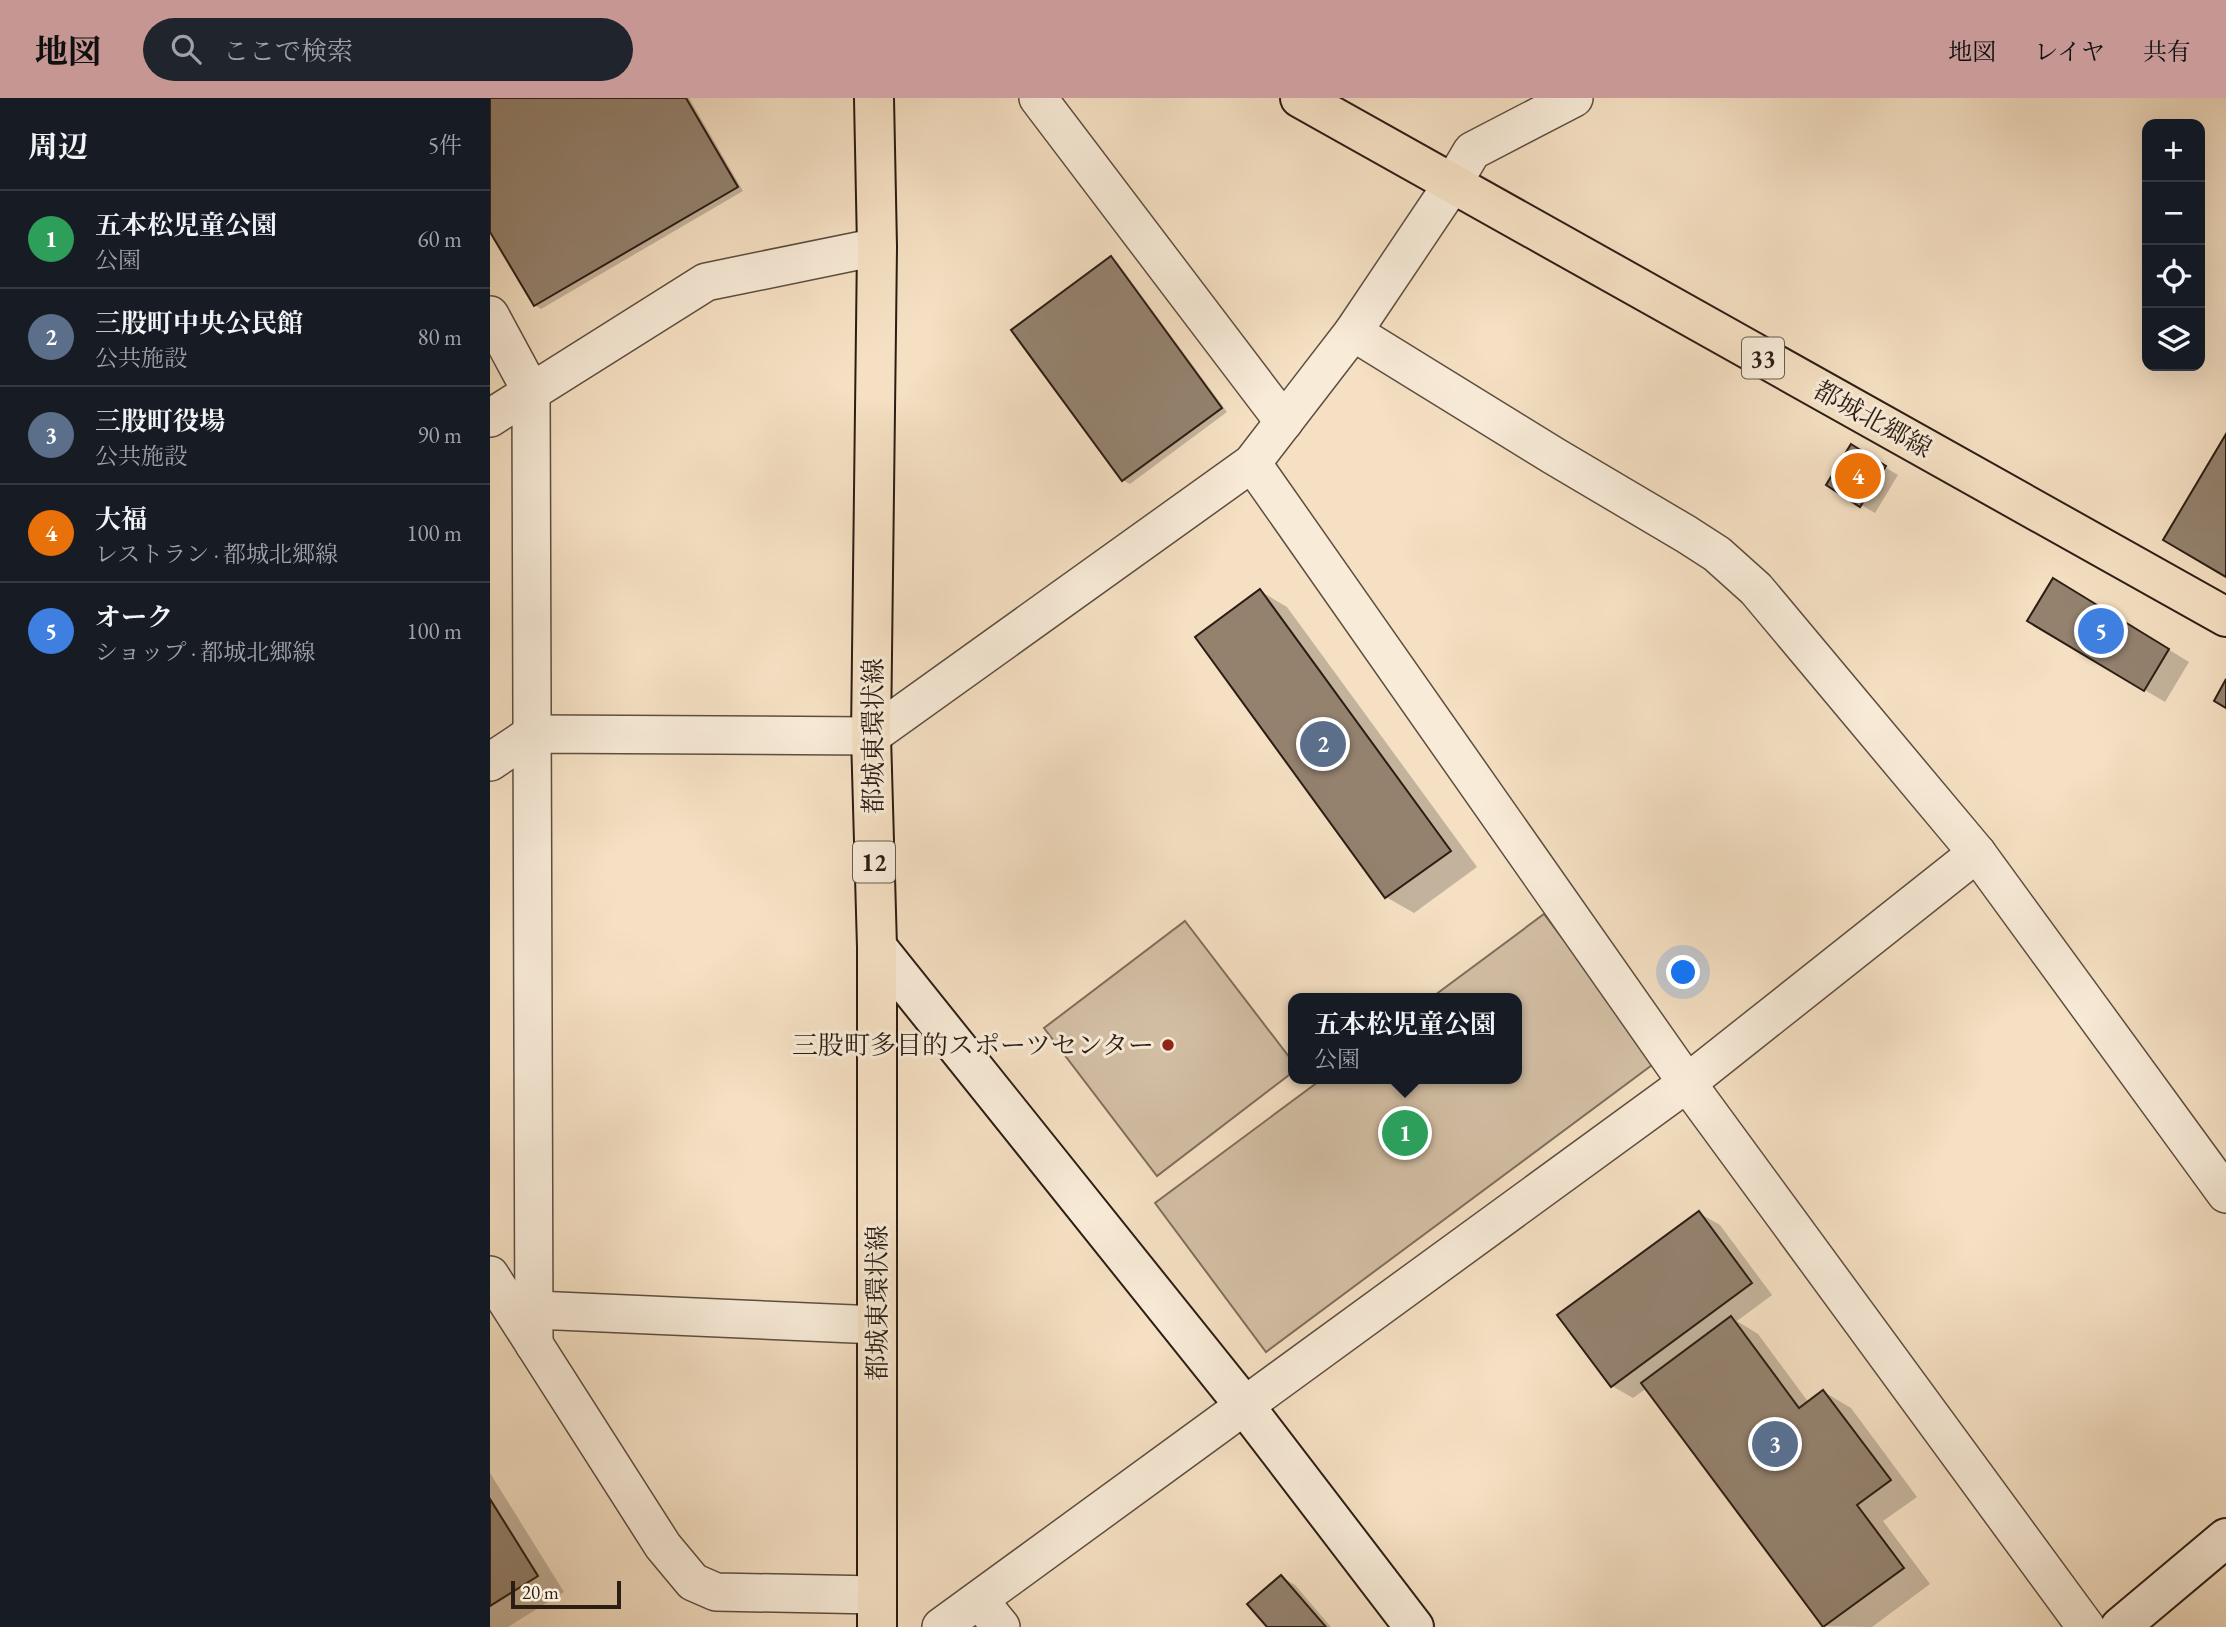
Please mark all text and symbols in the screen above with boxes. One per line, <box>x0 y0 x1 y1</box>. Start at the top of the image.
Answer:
search box <box>143 18 633 81</box>
text: 地図 <box>35 30 101 73</box>
icon: search <box>167 30 205 68</box>
text: ここで検索 <box>223 34 353 68</box>
text: 地図 <box>1948 36 1996 67</box>
text: レイヤ <box>2034 36 2105 67</box>
text: 共有 <box>2143 36 2191 67</box>
map controls <box>2142 119 2205 371</box>
button: + <box>2142 119 2205 182</box>
text: 周辺 <box>28 127 88 166</box>
text: 5件 <box>428 130 462 160</box>
button: − <box>2142 182 2205 245</box>
text: 五本松児童公園 <box>95 208 277 242</box>
text: 1 <box>45 224 57 254</box>
text: 60 m <box>417 224 462 254</box>
text: 公園 <box>95 245 141 275</box>
button: locate <box>2142 245 2205 308</box>
text: 三股町中央公民館 <box>95 306 303 340</box>
button: layers <box>2142 308 2205 371</box>
text: 2 <box>45 322 57 352</box>
text: 80 m <box>417 322 462 352</box>
road number: 33 <box>1742 338 1784 379</box>
text: 公共施設 <box>95 343 187 373</box>
street label: 都城北郷線 <box>1808 373 1938 465</box>
text: 三股町役場 <box>95 404 225 438</box>
text: 3 <box>45 420 57 450</box>
text: 90 m <box>417 420 462 450</box>
text: 公共施設 <box>95 441 187 471</box>
pin: 4 <box>1835 450 1881 502</box>
text: 大福 <box>95 502 147 536</box>
text: 4 <box>45 518 57 548</box>
text: 100 m <box>406 518 462 548</box>
text: レストラン · 都城北郷線 <box>95 539 338 569</box>
text: オーク <box>95 600 173 634</box>
pin: 5 <box>2078 605 2124 657</box>
text: 5 <box>45 616 57 646</box>
text: 100 m <box>406 616 462 646</box>
text: ショップ · 都城北郷線 <box>95 637 315 667</box>
street label: 都城東環状線 <box>856 658 890 814</box>
pin: 2 <box>1300 718 1346 770</box>
road number: 12 <box>853 842 895 882</box>
your location <box>1666 955 1700 989</box>
popup <box>1288 993 1522 1084</box>
text: 五本松児童公園 <box>1314 1007 1496 1041</box>
place label: 三股町多目的スポーツセンター <box>792 1028 1154 1062</box>
marker: 三股町多目的スポーツセンター <box>1160 1037 1176 1053</box>
text: 公園 <box>1314 1044 1360 1074</box>
pin: 1 <box>1382 1107 1428 1159</box>
street label: 都城東環状線 <box>860 1225 894 1381</box>
pin: 3 <box>1752 1418 1798 1470</box>
scale bar <box>511 1578 621 1610</box>
text: 20 m <box>522 1580 559 1605</box>

